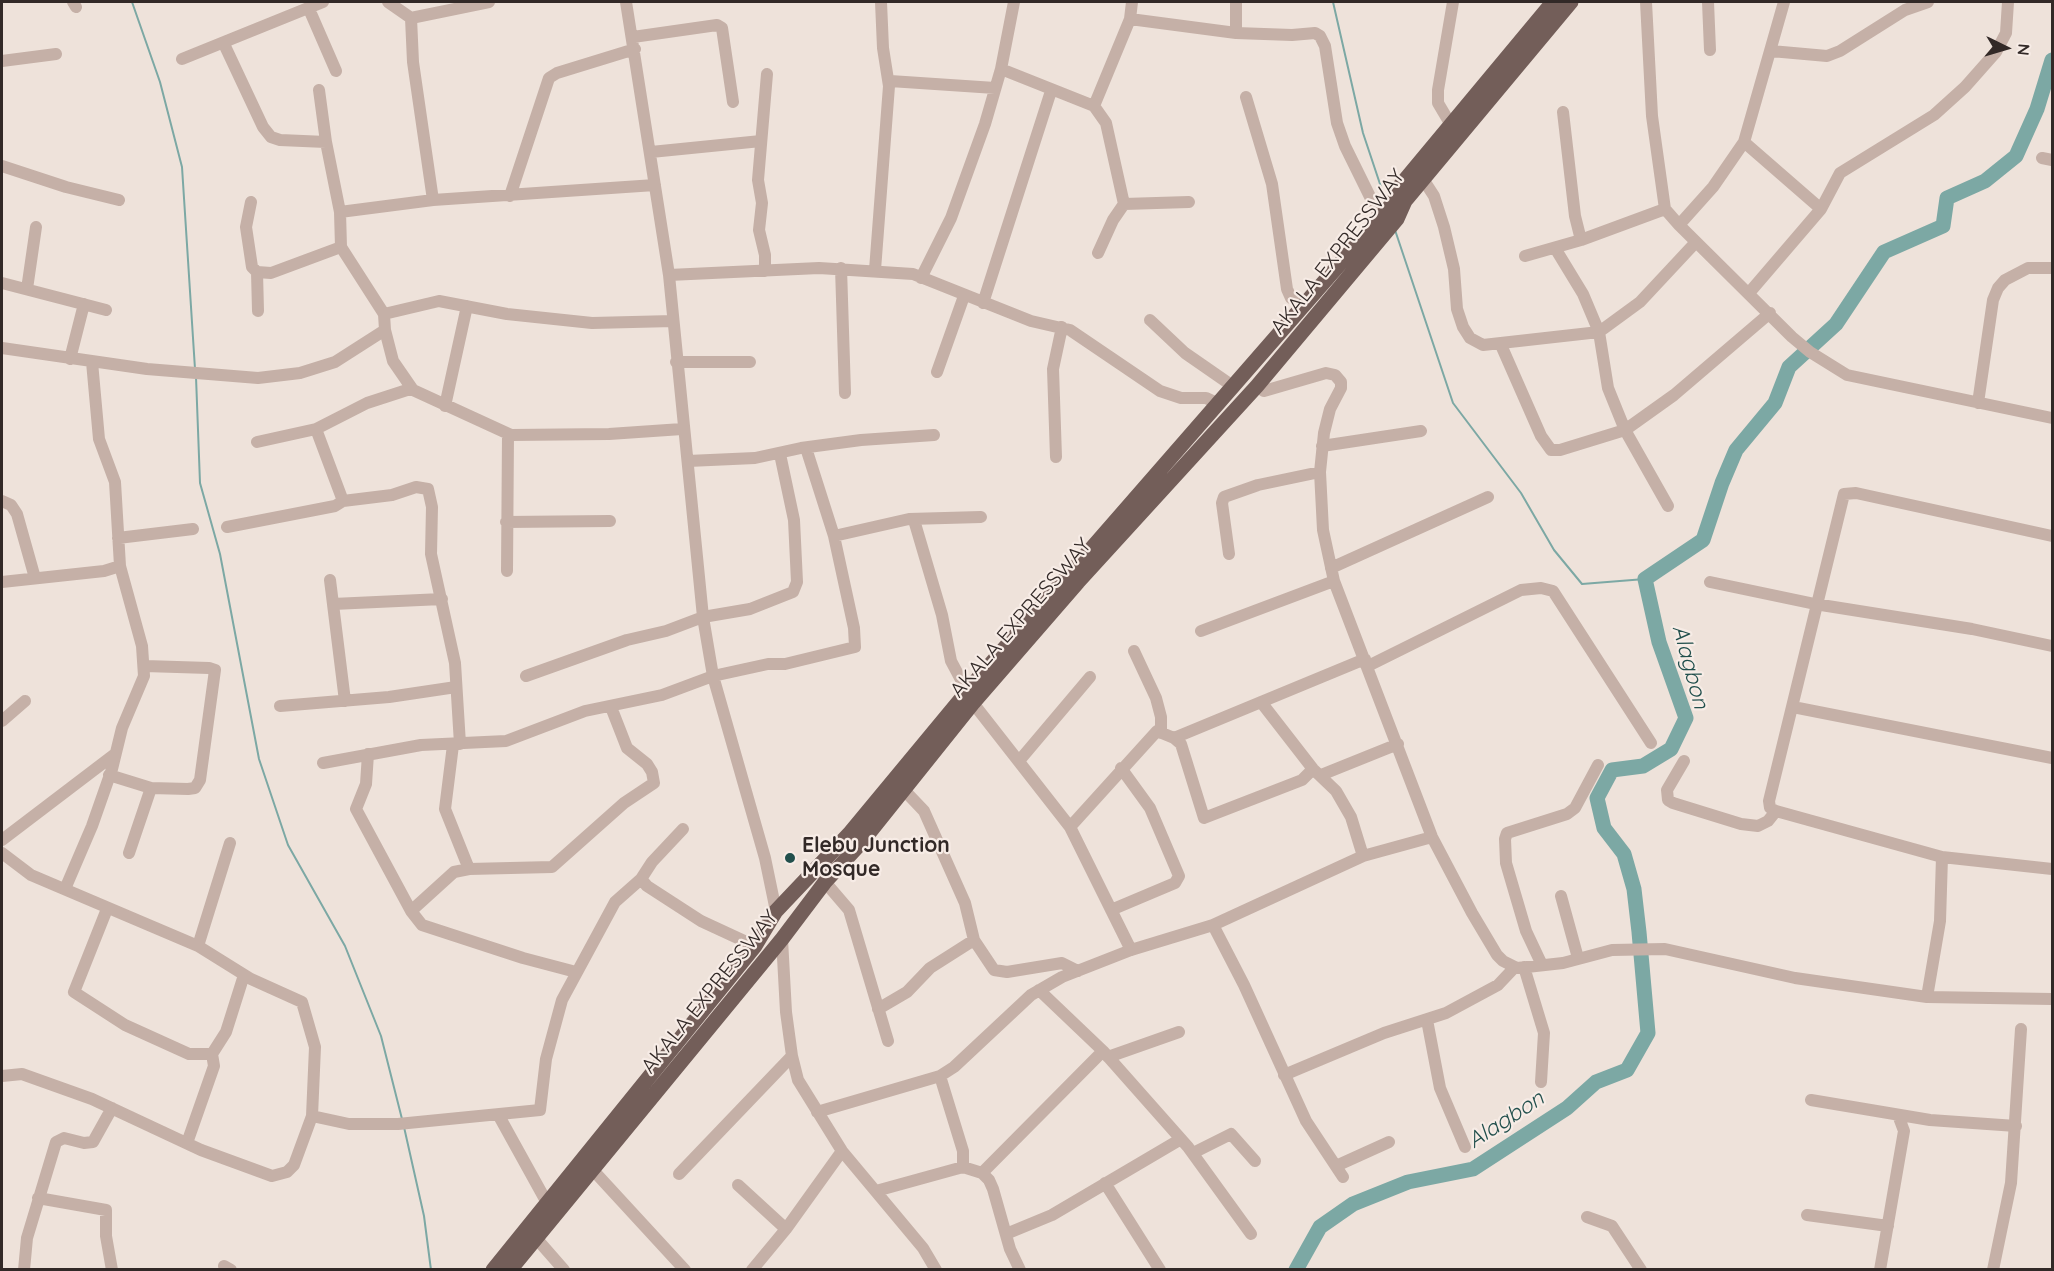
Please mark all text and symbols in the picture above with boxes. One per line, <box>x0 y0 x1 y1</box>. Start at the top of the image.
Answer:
north arrow <box>1976 18 2036 78</box>
text: N <box>2013 43 2034 56</box>
street label: AKALA EXPRESSWAY <box>1266 164 1410 340</box>
street label: AKALA EXPRESSWAY <box>945 533 1097 703</box>
water label: Alagbon <box>1666 622 1714 712</box>
place label: Elebu Junction Mosque <box>802 833 950 883</box>
marker: Elebu Junction Mosque <box>783 851 797 865</box>
street label: AKALA EXPRESSWAY <box>636 905 784 1079</box>
water label: Alagbon <box>1463 1086 1549 1154</box>

